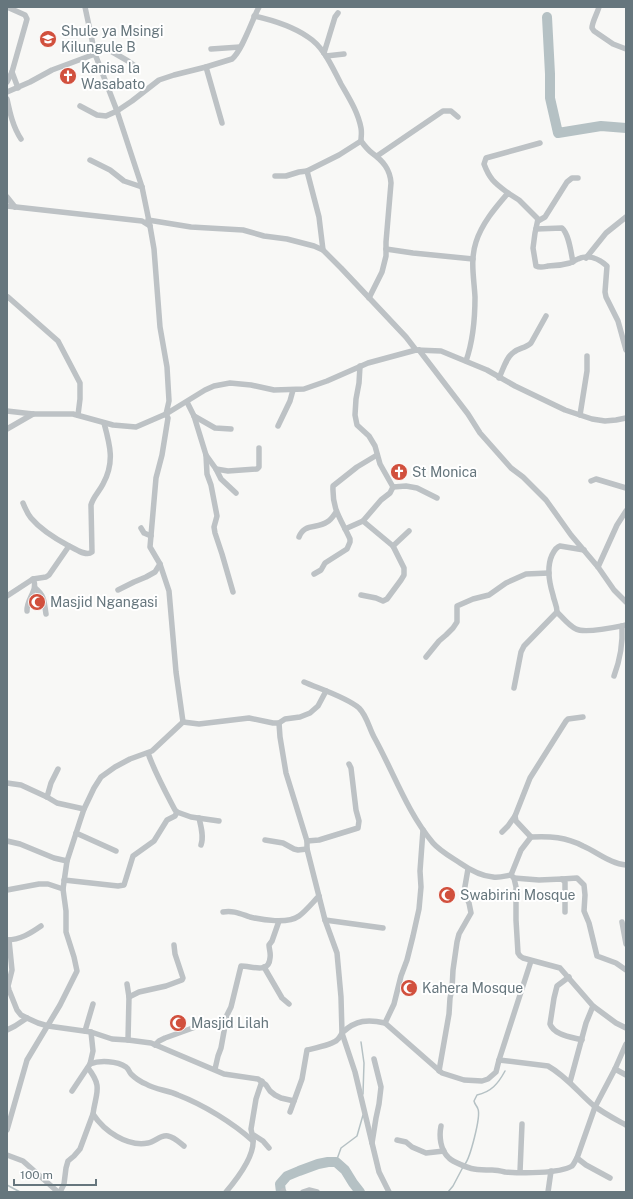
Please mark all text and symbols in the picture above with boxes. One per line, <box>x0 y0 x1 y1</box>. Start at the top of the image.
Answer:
place label: Shule ya Msingi Kilungule B <box>61 23 163 55</box>
school or university icon: Shule ya Msingi Kilungule B <box>38 29 58 49</box>
place label: Kanisa la Wasabato <box>81 60 145 92</box>
church icon: Kanisa la Wasabato <box>58 66 78 86</box>
church icon: St Monica <box>389 462 409 482</box>
place label: St Monica <box>412 464 477 480</box>
mosque icon: Masjid Ngangasi <box>27 592 47 612</box>
place label: Masjid Ngangasi <box>50 594 158 610</box>
mosque icon: Swabirini Mosque <box>437 885 457 905</box>
place label: Swabirini Mosque <box>460 887 576 903</box>
mosque icon: Kahera Mosque <box>399 978 419 998</box>
place label: Kahera Mosque <box>422 980 523 996</box>
mosque icon: Masjid Lilah <box>168 1013 188 1033</box>
place label: Masjid Lilah <box>191 1015 269 1031</box>
scale bar <box>14 1161 96 1187</box>
text: 100 m <box>20 1168 53 1182</box>

